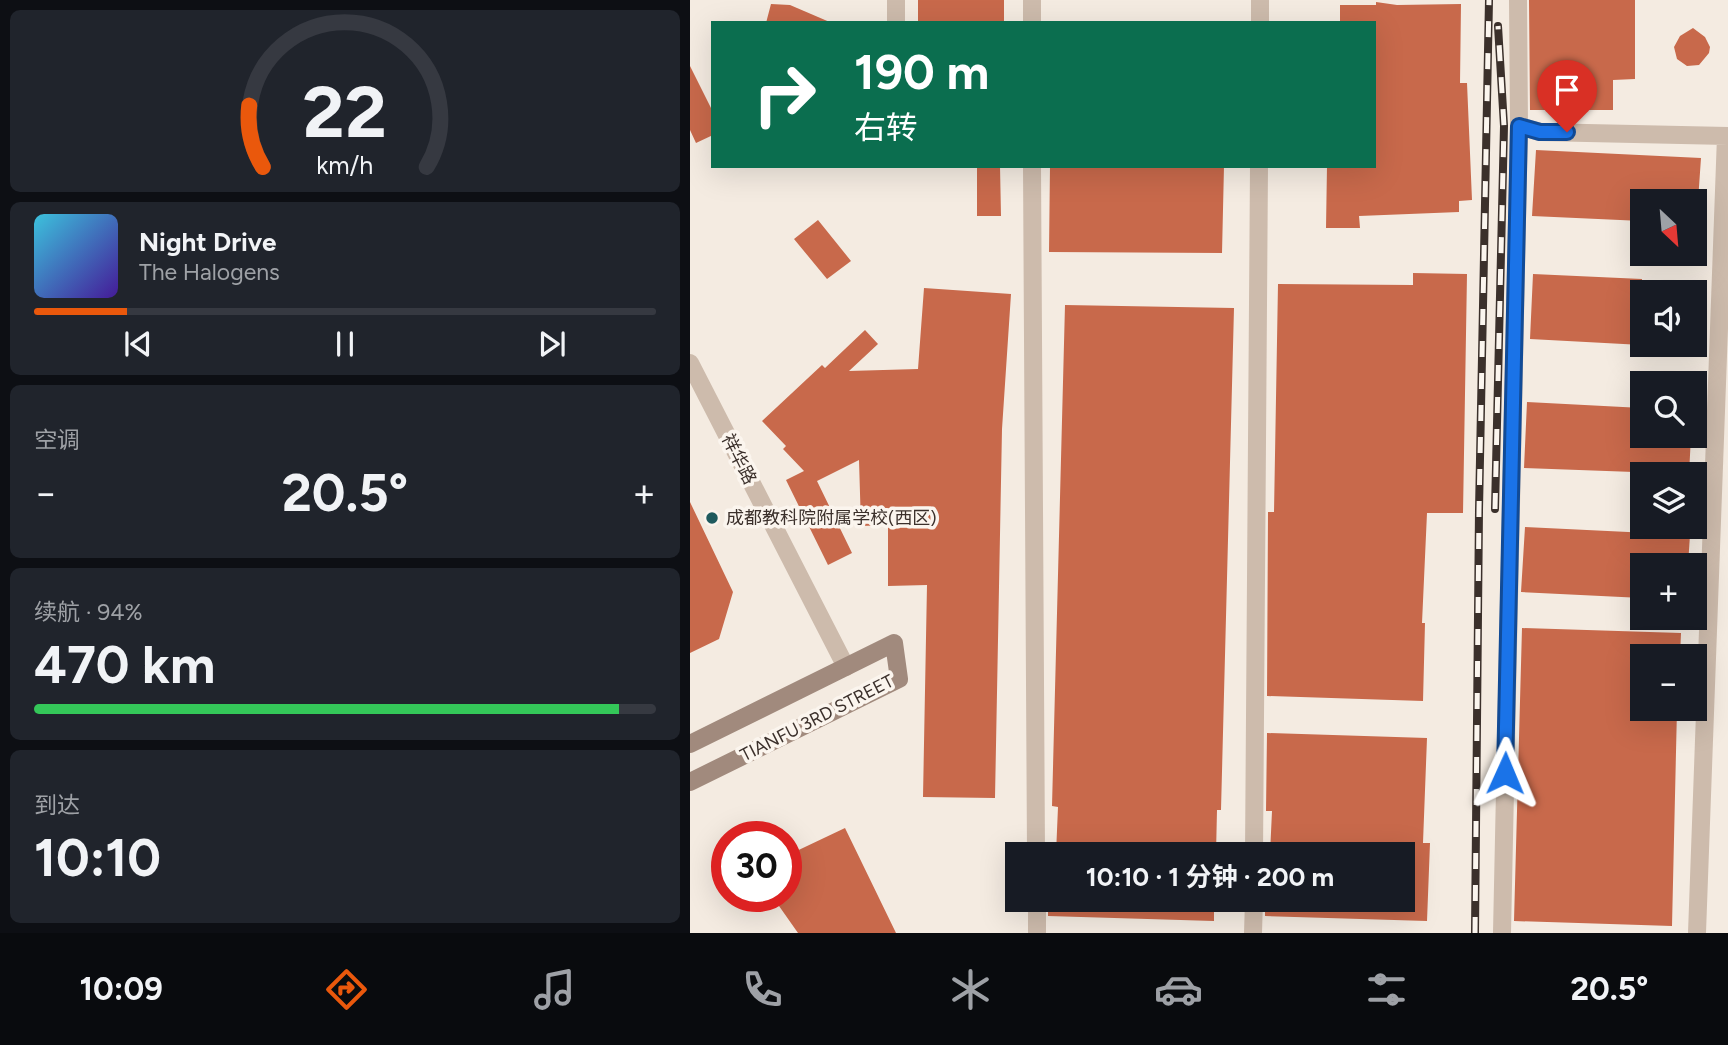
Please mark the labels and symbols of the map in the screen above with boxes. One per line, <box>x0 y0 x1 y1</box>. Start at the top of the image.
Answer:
pin <box>1537 60 1597 132</box>
north arrow <box>1630 189 1707 266</box>
street label: 祥华路 <box>717 430 761 488</box>
place label: 成都教科院附属学校(西区) <box>726 507 937 529</box>
marker: 成都教科院附属学校(西区) <box>704 510 720 526</box>
street label: TIANFU 3RD STREET <box>737 670 897 766</box>
position arrow <box>1468 736 1542 810</box>
speed limit sign: 30 <box>711 821 802 912</box>

